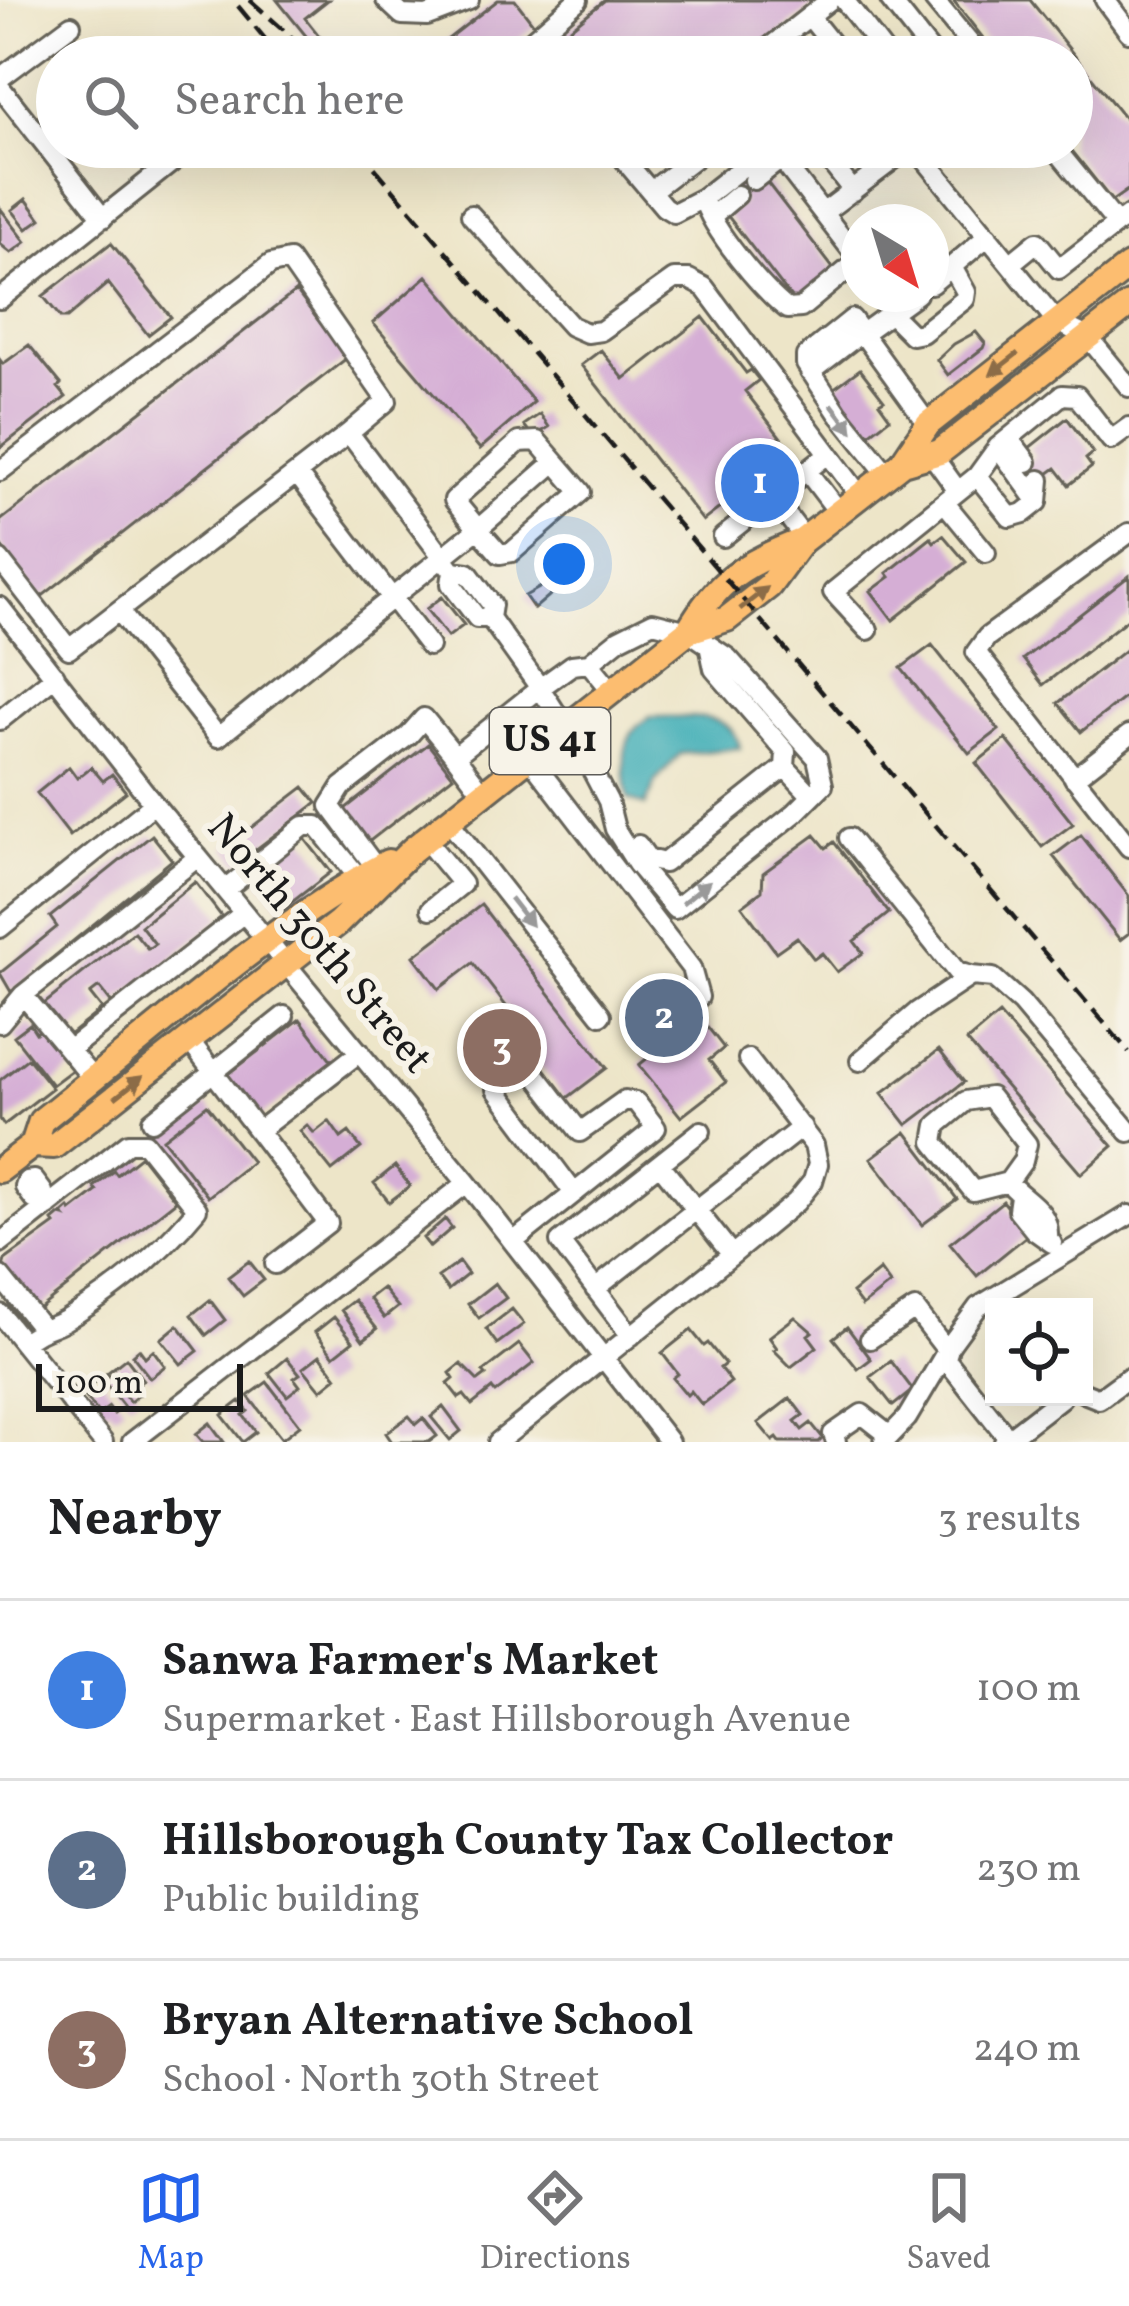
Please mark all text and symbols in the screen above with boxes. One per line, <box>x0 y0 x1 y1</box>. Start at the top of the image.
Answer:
search box <box>36 36 1093 168</box>
icon: search <box>78 69 144 135</box>
text: Search here <box>174 71 405 134</box>
north arrow <box>841 204 949 312</box>
one-way arrow <box>989 351 1020 376</box>
one-way arrow <box>830 402 854 434</box>
pin: 1 <box>721 438 799 528</box>
your location <box>534 534 594 594</box>
one-way arrow <box>738 586 769 611</box>
road number: US 41 <box>490 708 610 774</box>
street label: North 30th Street <box>191 802 445 1088</box>
one-way arrow <box>680 880 711 905</box>
one-way arrow <box>508 897 533 928</box>
pin: 2 <box>625 973 703 1063</box>
pin: 3 <box>463 1003 541 1093</box>
one-way arrow <box>114 1075 145 1100</box>
map controls <box>985 1298 1093 1406</box>
button: locate <box>985 1298 1093 1406</box>
scale bar <box>36 1358 243 1411</box>
text: 100 m <box>54 1362 143 1408</box>
text: Nearby <box>48 1485 222 1556</box>
text: 3 results <box>938 1493 1081 1547</box>
text: Sanwa Farmer's Market <box>162 1631 659 1694</box>
text: 1 <box>79 1663 95 1717</box>
text: 100 m <box>976 1663 1081 1717</box>
text: Supermarket · East Hillsborough Avenue <box>162 1694 851 1748</box>
text: Hillsborough County Tax Collector <box>162 1811 894 1874</box>
text: 2 <box>77 1843 97 1897</box>
text: 230 m <box>976 1843 1081 1897</box>
text: Public building <box>162 1874 420 1928</box>
text: Bryan Alternative School <box>162 1991 694 2054</box>
text: 3 <box>77 2023 97 2077</box>
text: 240 m <box>973 2023 1081 2077</box>
text: School · North 30th Street <box>162 2054 600 2108</box>
tab: Map <box>138 2165 204 2283</box>
tab: Directions <box>479 2165 631 2283</box>
tab: Saved <box>906 2165 991 2283</box>

